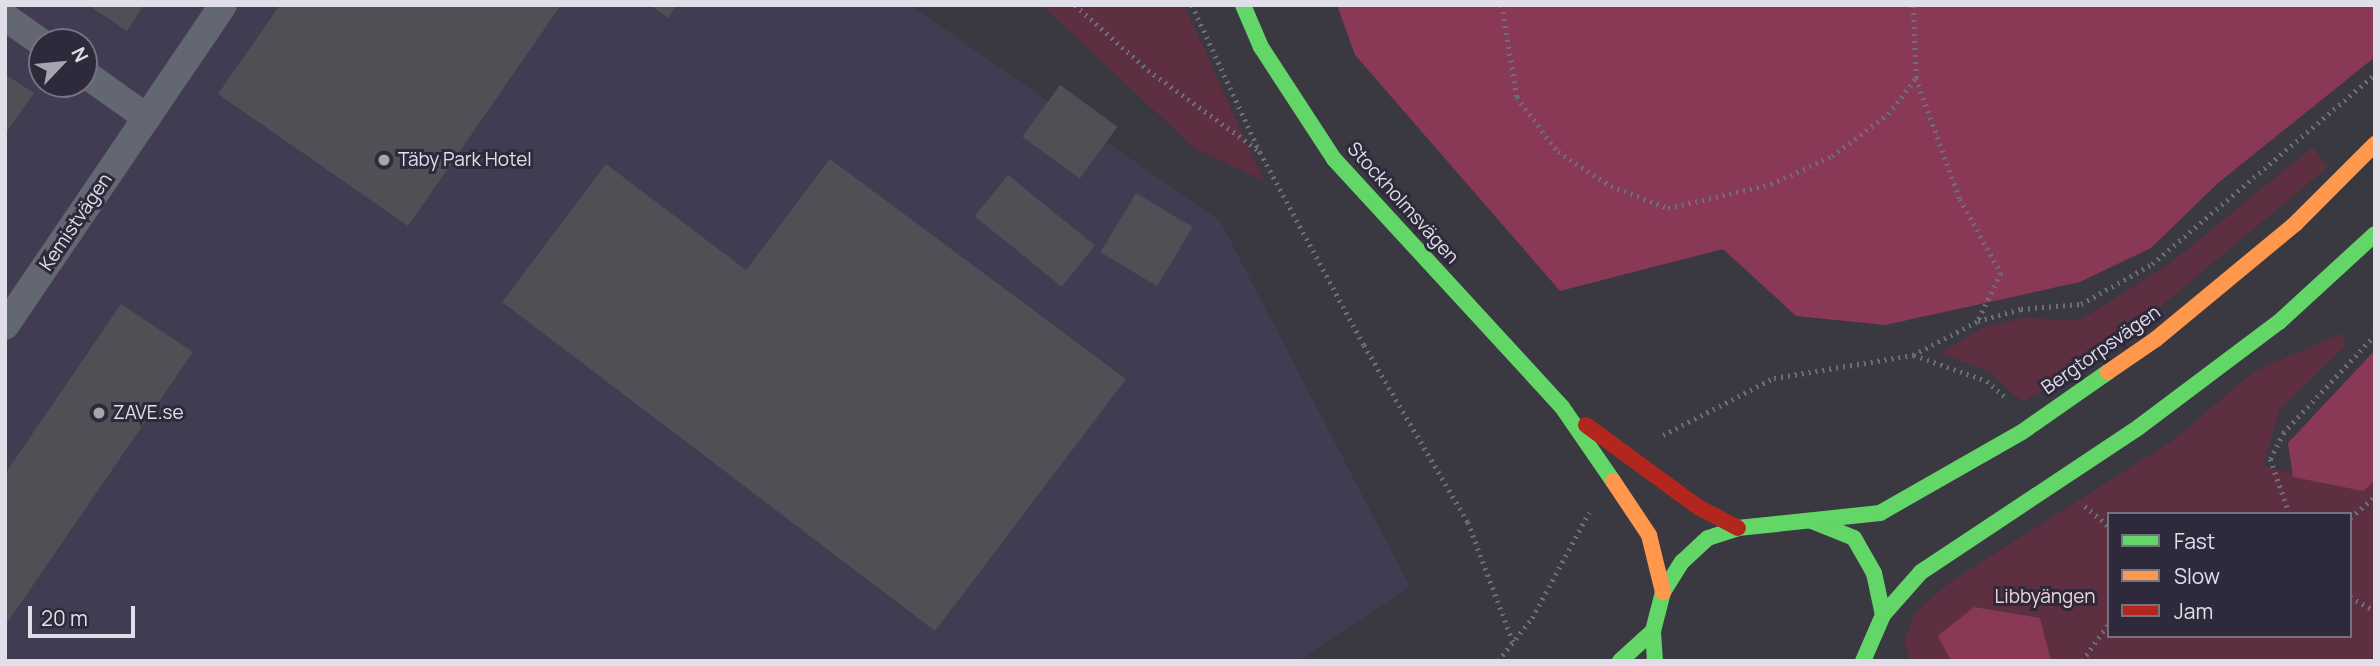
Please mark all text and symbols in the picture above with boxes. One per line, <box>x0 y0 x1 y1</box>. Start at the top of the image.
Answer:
north arrow <box>28 28 98 98</box>
text: N <box>65 43 95 67</box>
street label: Stockholmsvägen <box>1342 137 1464 269</box>
place label: Täby Park Hotel <box>398 149 532 171</box>
marker: Täby Park Hotel <box>376 152 392 168</box>
street label: Kemistvägen <box>35 169 117 275</box>
street label: Bergtorpsvägen <box>2037 301 2165 399</box>
place label: ZAVE.se <box>113 402 184 424</box>
marker: ZAVE.se <box>91 405 107 421</box>
legend <box>2107 512 2352 638</box>
text: Fast <box>2174 527 2215 555</box>
text: Slow <box>2174 562 2220 590</box>
park label: Libbyängen <box>1995 586 2095 608</box>
scale bar <box>32 592 138 636</box>
text: Jam <box>2174 597 2213 625</box>
text: 20 m <box>41 604 88 632</box>

